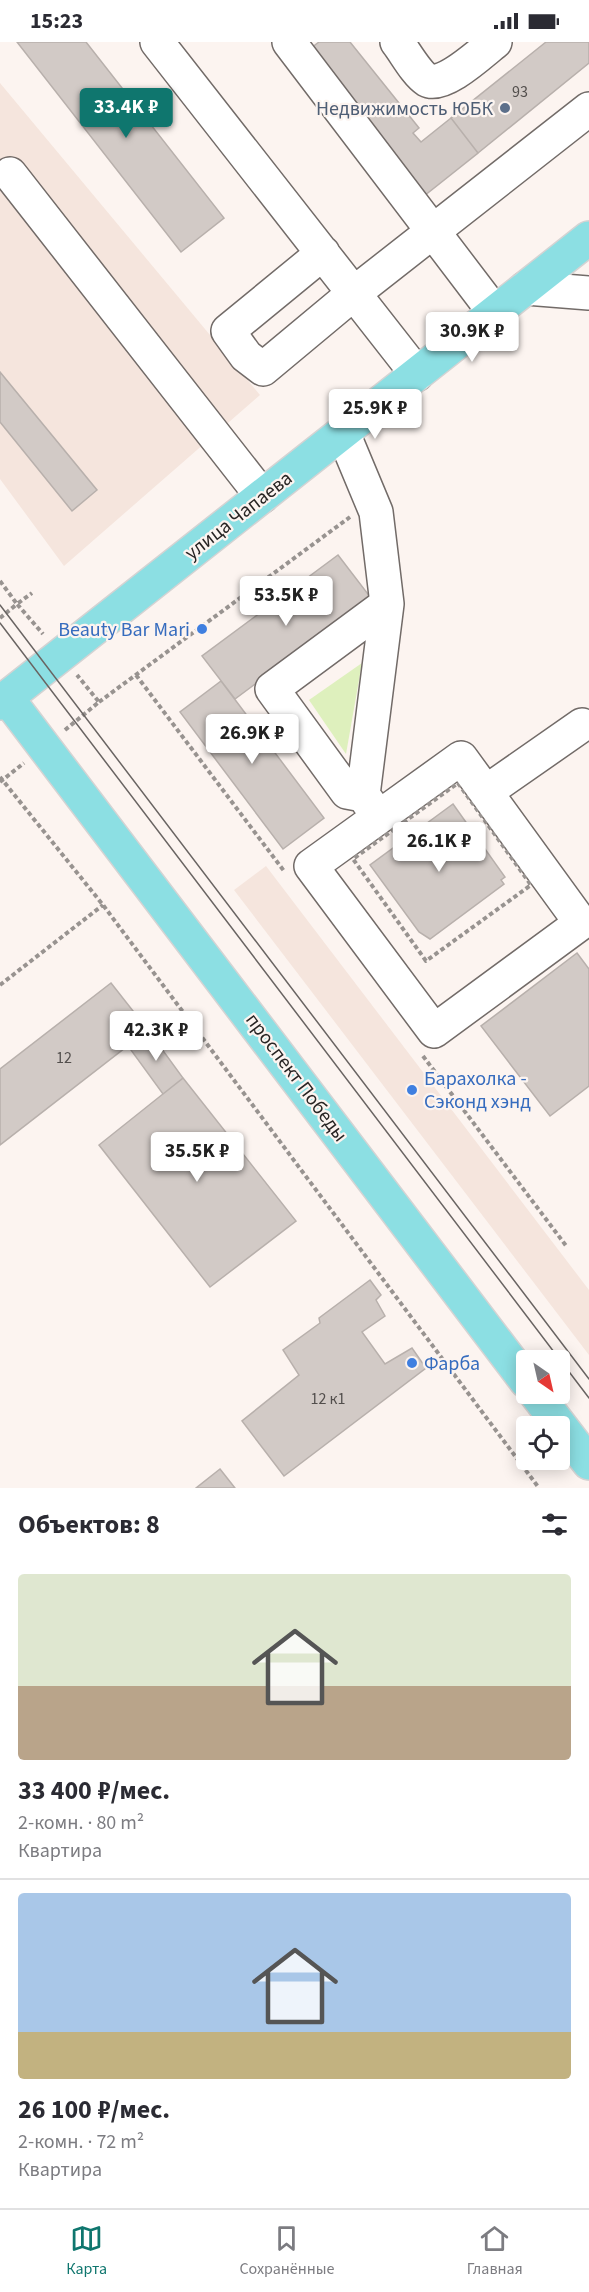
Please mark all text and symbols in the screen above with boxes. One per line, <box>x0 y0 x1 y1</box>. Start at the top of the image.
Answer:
text: 15:23 <box>30 5 83 37</box>
house number: 93 <box>512 81 528 103</box>
pin: 33.4K ₽ <box>71 88 181 139</box>
text: 33.4K ₽ <box>94 93 158 121</box>
place label: Недвижимость ЮБК <box>316 95 493 123</box>
marker: Недвижимость ЮБК <box>498 101 512 115</box>
pin: 30.9K ₽ <box>417 312 527 363</box>
text: 30.9K ₽ <box>440 317 504 345</box>
pin: 25.9K ₽ <box>320 389 430 440</box>
text: 25.9K ₽ <box>343 394 407 422</box>
street label: улица Чапаева <box>179 465 298 567</box>
pin: 53.5K ₽ <box>231 576 341 627</box>
text: 53.5K ₽ <box>254 581 318 609</box>
place label: Beauty Bar Mari <box>58 616 190 644</box>
marker: Beauty Bar Mari <box>195 622 209 636</box>
pin: 26.9K ₽ <box>197 714 307 765</box>
text: 26.9K ₽ <box>220 719 284 747</box>
pin: 26.1K ₽ <box>384 822 494 873</box>
text: 26.1K ₽ <box>407 827 471 855</box>
street label: проспект Победы <box>239 1007 354 1148</box>
pin: 42.3K ₽ <box>101 1011 211 1062</box>
text: 42.3K ₽ <box>124 1016 188 1044</box>
house number: 12 <box>56 1047 72 1069</box>
place label: Барахолка - Сэконд хэнд <box>424 1065 531 1116</box>
marker: Барахолка - Сэконд хэнд <box>405 1083 419 1097</box>
pin: 35.5K ₽ <box>142 1132 252 1183</box>
text: 35.5K ₽ <box>165 1137 229 1165</box>
place label: Фарба <box>424 1350 480 1378</box>
north arrow <box>516 1350 570 1404</box>
map controls <box>516 1350 570 1470</box>
marker: Фарба <box>405 1356 419 1370</box>
house number: 12 к1 <box>311 1388 346 1410</box>
button: locate <box>516 1416 570 1470</box>
text: Объектов: 8 <box>18 1506 160 1543</box>
icon: filters <box>538 1508 571 1541</box>
icon: home <box>241 1613 349 1721</box>
text: 33 400 ₽/мес. <box>18 1772 170 1809</box>
text: 2-комн. · 80 m² <box>18 1809 144 1837</box>
text: Квартира <box>18 1837 102 1865</box>
icon: home <box>241 1932 349 2040</box>
text: 26 100 ₽/мес. <box>18 2091 170 2128</box>
text: 2-комн. · 72 m² <box>18 2128 144 2156</box>
text: Квартира <box>18 2156 102 2184</box>
tab: Карта <box>66 2222 107 2280</box>
tab: Сохранённые <box>239 2222 334 2280</box>
tab: Главная <box>467 2222 523 2280</box>

